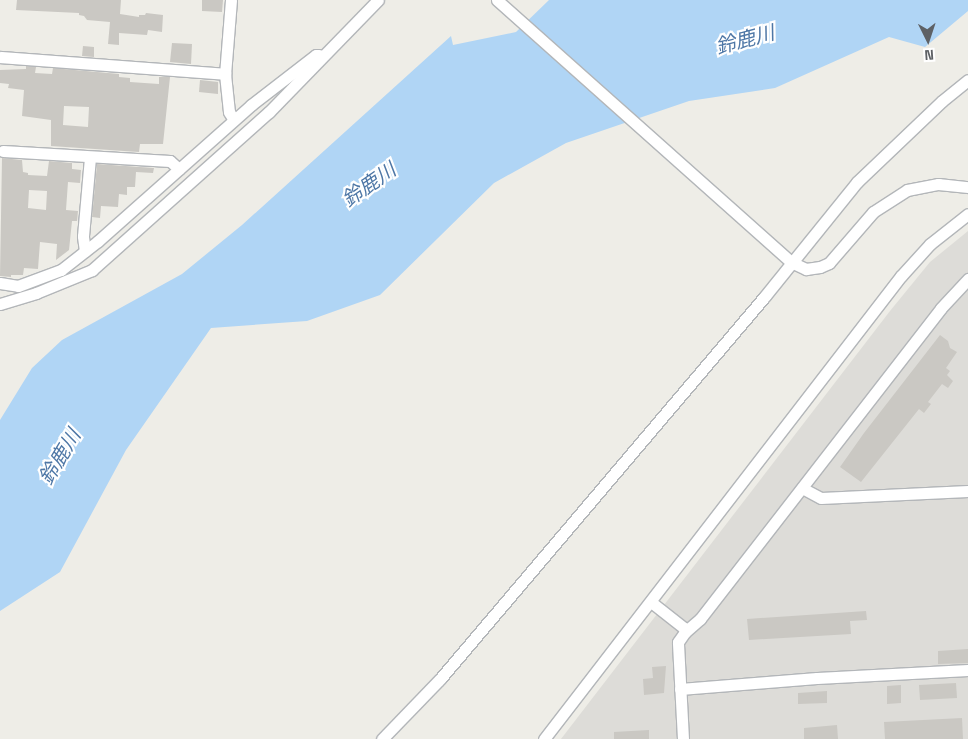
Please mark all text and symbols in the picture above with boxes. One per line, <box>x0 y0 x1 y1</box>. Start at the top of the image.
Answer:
north arrow <box>903 15 953 65</box>
water label: 鈴鹿川 <box>713 21 777 59</box>
text: N <box>924 46 934 64</box>
water label: 鈴鹿川 <box>338 158 400 212</box>
water label: 鈴鹿川 <box>34 425 86 489</box>

